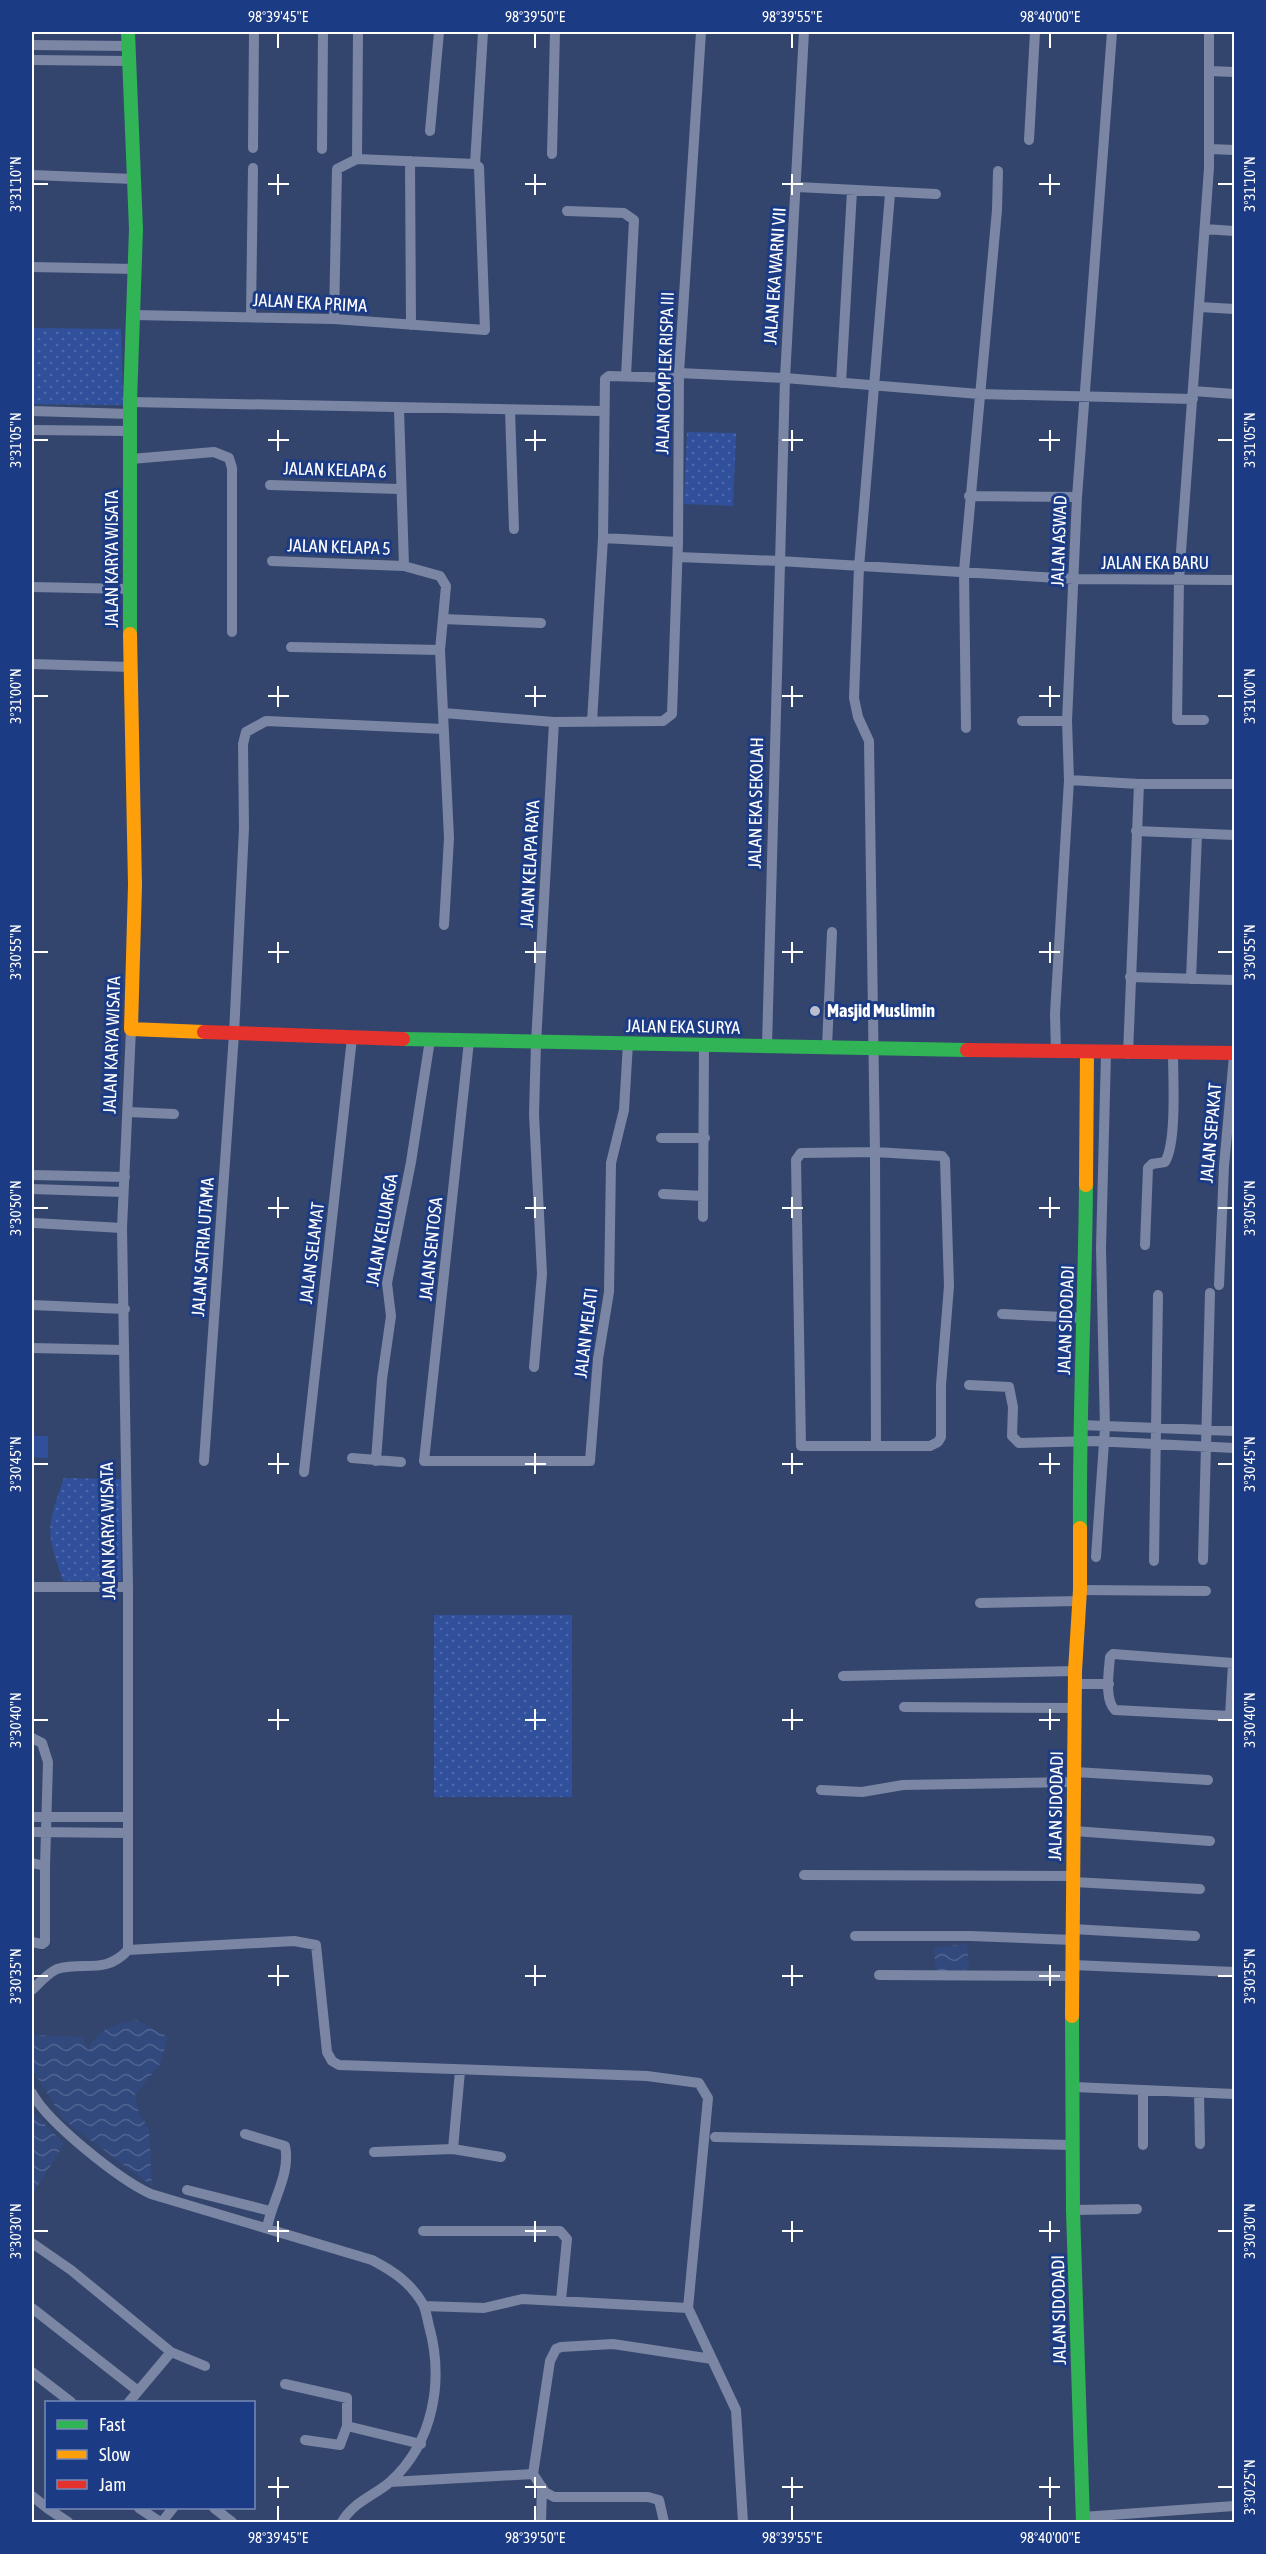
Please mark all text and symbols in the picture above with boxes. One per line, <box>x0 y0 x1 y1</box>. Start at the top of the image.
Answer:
text: 98°39'45"E <box>248 8 309 25</box>
text: 98°39'50"E <box>505 8 566 25</box>
text: 98°39'55"E <box>762 8 823 25</box>
text: 98°40'00"E <box>1020 8 1081 25</box>
text: 3°31'10"N <box>7 156 24 212</box>
text: 3°31'10"N <box>1241 156 1258 212</box>
street label: JALAN EKA WARNI VII <box>759 207 790 345</box>
street label: JALAN EKA PRIMA <box>252 289 368 316</box>
street label: JALAN COMPLEK RISPA III <box>651 291 678 455</box>
text: 3°31'05"N <box>7 412 24 468</box>
text: 3°31'05"N <box>1241 412 1258 468</box>
street label: JALAN KELAPA 6 <box>283 457 387 482</box>
street label: JALAN KARYA WISATA <box>101 490 122 628</box>
street label: JALAN ASWAD <box>1046 495 1071 587</box>
street label: JALAN KELAPA 5 <box>287 534 391 559</box>
street label: JALAN EKA BARU <box>1101 552 1209 573</box>
text: 3°31'00"N <box>7 668 24 724</box>
text: 3°31'00"N <box>1241 668 1258 724</box>
street label: JALAN EKA SEKOLAH <box>744 737 767 869</box>
street label: JALAN KELAPA RAYA <box>516 799 543 928</box>
text: 3°30'55"N <box>7 924 24 980</box>
text: 3°30'55"N <box>1241 924 1258 980</box>
street label: JALAN KARYA WISATA <box>99 976 124 1114</box>
place label: Masjid Muslimin <box>827 1000 935 1021</box>
marker: Masjid Muslimin <box>808 1004 822 1018</box>
street label: JALAN EKA SURYA <box>626 1015 740 1038</box>
street label: JALAN SEPAKAT <box>1196 1082 1225 1184</box>
street label: JALAN KELUARGA <box>361 1172 402 1288</box>
street label: JALAN SATRIA UTAMA <box>187 1177 218 1317</box>
text: 3°30'50"N <box>7 1180 24 1236</box>
text: 3°30'50"N <box>1241 1180 1258 1236</box>
street label: JALAN SENTOSA <box>415 1196 446 1302</box>
street label: JALAN SELAMAT <box>295 1201 328 1305</box>
street label: JALAN SIDODADI <box>1053 1265 1078 1375</box>
street label: JALAN MELATI <box>570 1287 601 1379</box>
text: 3°30'45"N <box>7 1436 24 1492</box>
text: 3°30'45"N <box>1241 1436 1258 1492</box>
street label: JALAN KARYA WISATA <box>96 1462 119 1600</box>
text: 3°30'40"N <box>7 1692 24 1748</box>
text: 3°30'40"N <box>1241 1692 1258 1748</box>
street label: JALAN SIDODADI <box>1044 1751 1067 1861</box>
text: 3°30'35"N <box>7 1948 24 2004</box>
text: 3°30'35"N <box>1241 1948 1258 2004</box>
text: 3°30'30"N <box>7 2203 24 2259</box>
text: 3°30'30"N <box>1241 2203 1258 2259</box>
street label: JALAN SIDODADI <box>1047 2255 1070 2365</box>
legend <box>45 2401 255 2509</box>
text: Fast <box>99 2414 126 2435</box>
text: Slow <box>99 2444 130 2465</box>
text: 3°30'25"N <box>1241 2459 1258 2515</box>
text: Jam <box>99 2474 126 2495</box>
text: 98°39'45"E <box>248 2529 309 2546</box>
text: 98°39'50"E <box>505 2529 566 2546</box>
text: 98°39'55"E <box>762 2529 823 2546</box>
text: 98°40'00"E <box>1020 2529 1081 2546</box>

